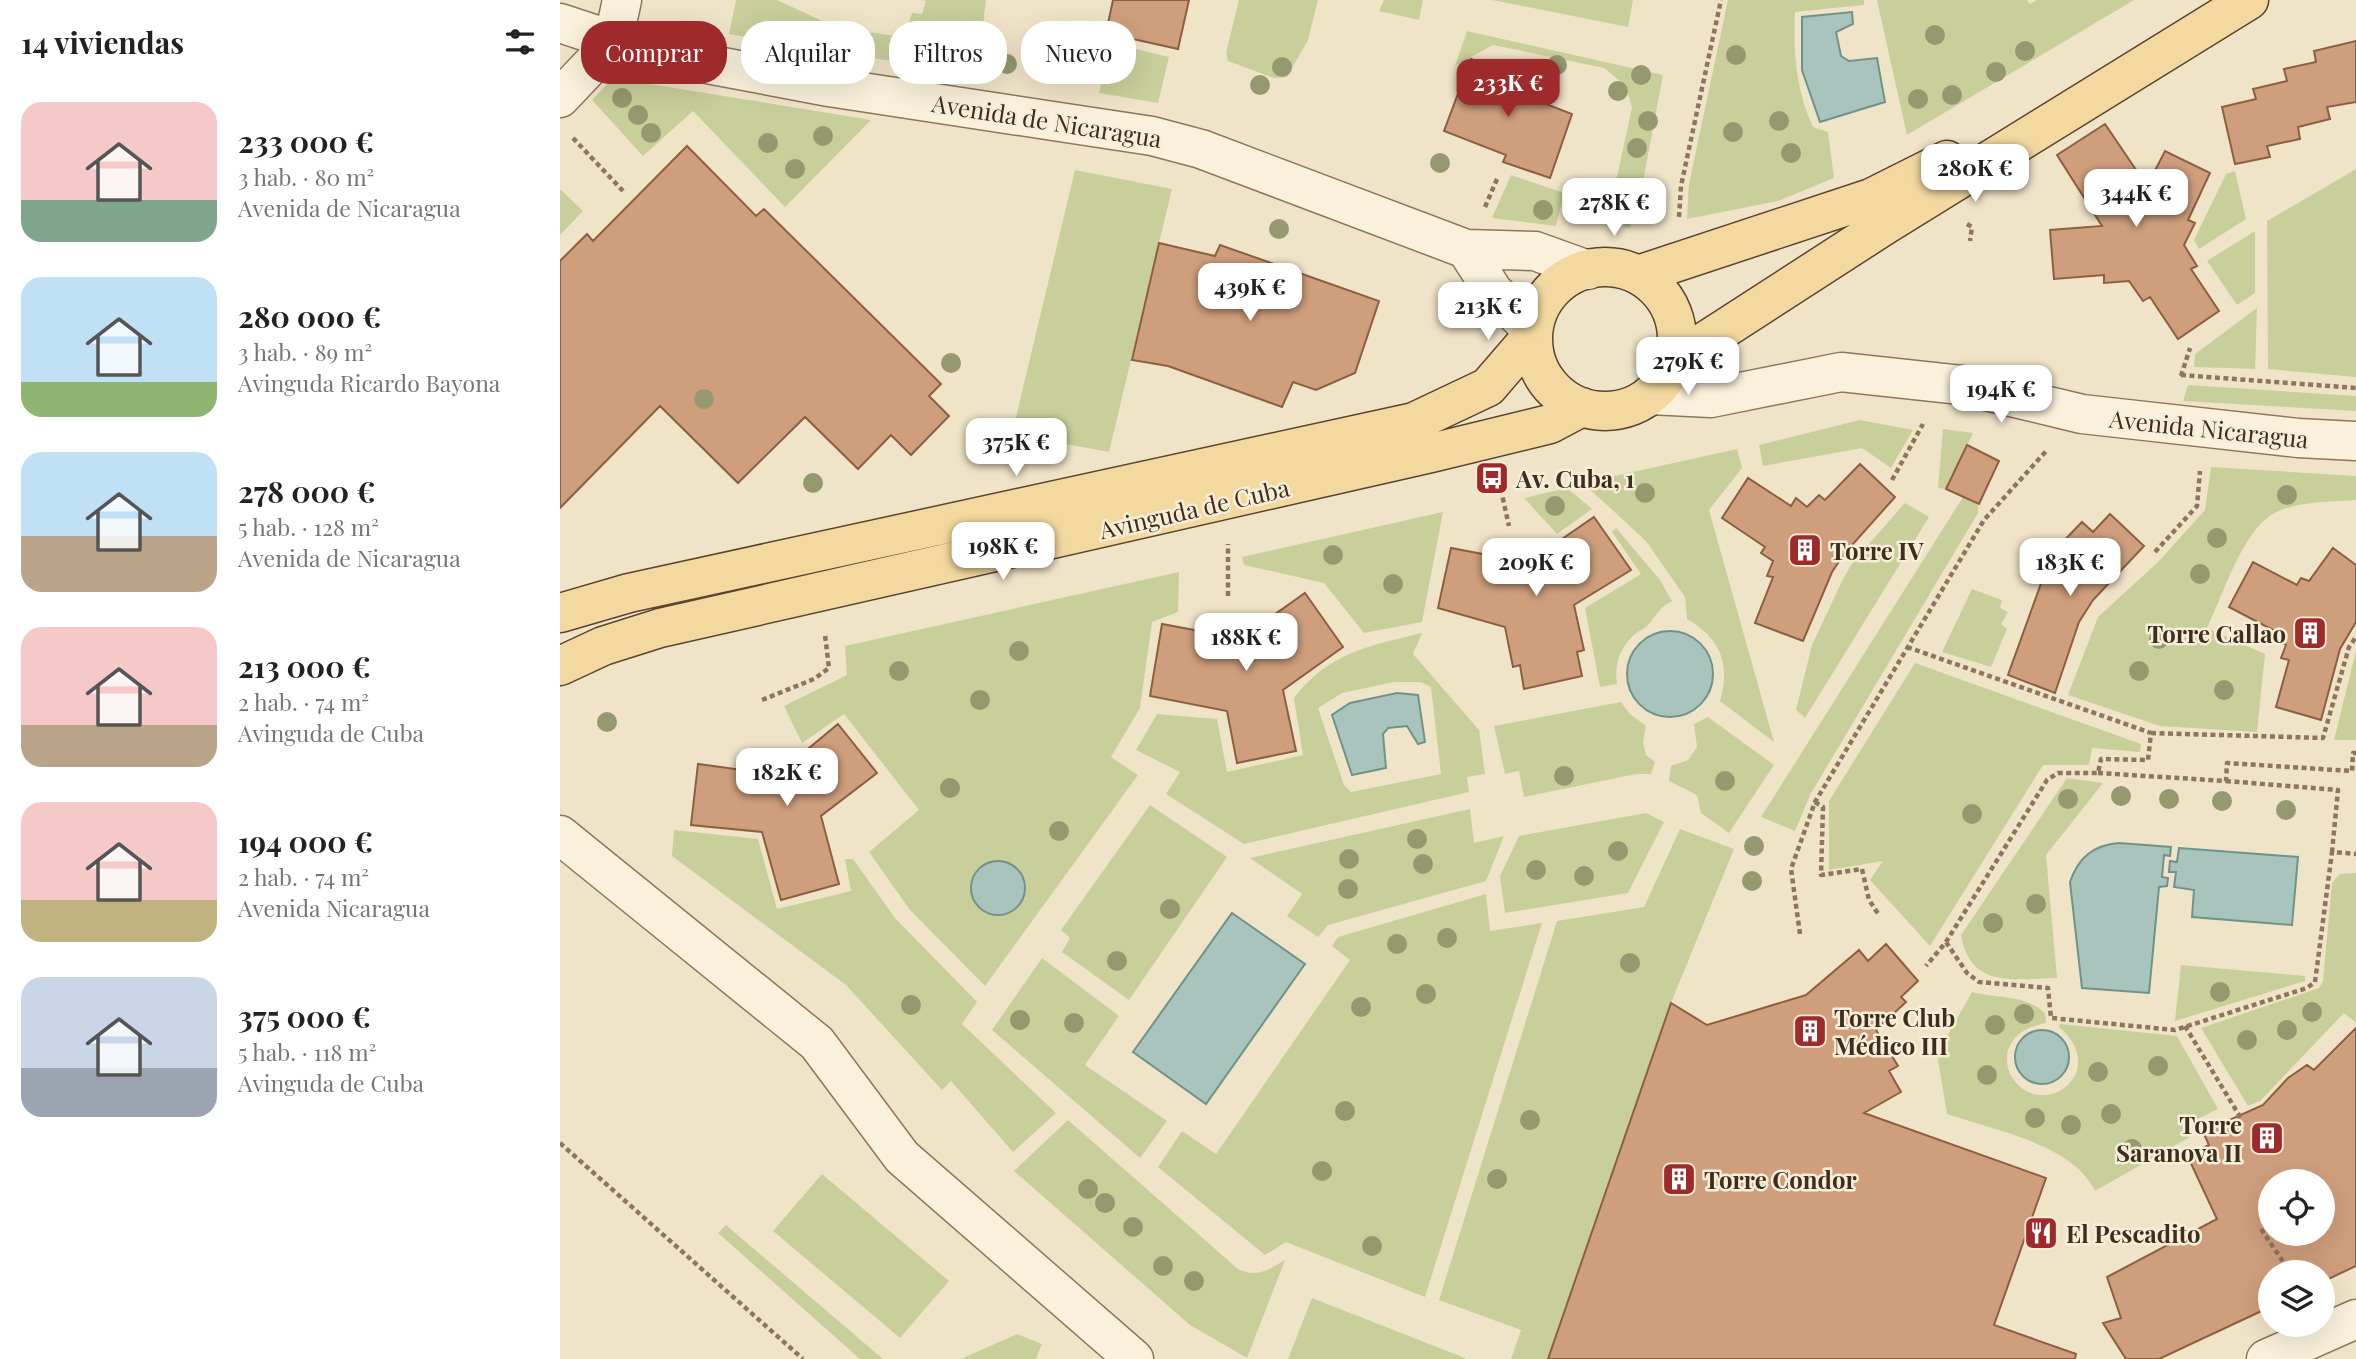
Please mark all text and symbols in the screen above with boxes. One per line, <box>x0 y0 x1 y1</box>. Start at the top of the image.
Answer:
chip: Comprar <box>581 21 727 84</box>
chip: Alquilar <box>741 21 875 84</box>
chip: Filtros <box>889 21 1007 84</box>
chip: Nuevo <box>1021 21 1136 84</box>
text: 14 viviendas <box>21 22 184 62</box>
icon: filters <box>501 23 539 61</box>
pin: 233K € <box>1451 60 1565 119</box>
text: 233K € <box>1473 66 1543 97</box>
street label: Avenida de Nicaragua <box>929 86 1164 154</box>
text: 233 000 € <box>238 121 374 161</box>
icon: home <box>77 130 161 214</box>
pin: 280K € <box>1918 144 2032 204</box>
text: 280K € <box>1937 151 2013 182</box>
text: 3 hab. · 80 m² <box>238 161 374 192</box>
pin: 344K € <box>2079 170 2193 229</box>
text: 344K € <box>2100 176 2172 207</box>
pin: 278K € <box>1557 178 1671 238</box>
text: 278K € <box>1578 185 1650 216</box>
text: Avenida de Nicaragua <box>238 192 461 223</box>
pin: 439K € <box>1193 264 1307 323</box>
text: 439K € <box>1214 270 1286 301</box>
pin: 213K € <box>1431 282 1545 342</box>
text: 213K € <box>1454 289 1522 320</box>
text: 280 000 € <box>238 296 381 336</box>
icon: home <box>77 305 161 389</box>
text: 3 hab. · 89 m² <box>238 336 372 367</box>
pin: 279K € <box>1631 338 1745 397</box>
text: 279K € <box>1652 344 1724 375</box>
pin: 194K € <box>1944 366 2058 425</box>
text: Avinguda Ricardo Bayona <box>238 367 500 398</box>
text: 194K € <box>1966 372 2036 403</box>
street label: Avenida Nicaragua <box>2107 402 2310 454</box>
pin: 375K € <box>959 419 1073 478</box>
text: 375K € <box>982 425 1050 456</box>
bus stop icon: Av. Cuba, 1 <box>1473 459 1511 497</box>
place label: Av. Cuba, 1 <box>1515 462 1634 494</box>
text: 278 000 € <box>238 471 375 511</box>
street label: Avinguda de Cuba <box>1095 471 1292 546</box>
icon: home <box>77 480 161 564</box>
text: 5 hab. · 128 m² <box>238 511 379 542</box>
pin: 198K € <box>946 522 1060 582</box>
text: 198K € <box>968 529 1038 560</box>
building icon: Torre IV <box>1786 531 1824 569</box>
place label: Torre IV <box>1830 534 1924 566</box>
pin: 209K € <box>1479 538 1593 598</box>
pin: 183K € <box>2013 538 2127 598</box>
text: Avenida de Nicaragua <box>238 542 461 573</box>
text: 209K € <box>1498 545 1574 576</box>
text: 183K € <box>2036 545 2104 576</box>
pin: 188K € <box>1189 614 1303 673</box>
building icon: Torre Callao <box>2291 614 2329 652</box>
place label: Torre Callao <box>2147 617 2286 649</box>
text: 188K € <box>1211 620 1281 651</box>
text: 213 000 € <box>238 646 371 686</box>
icon: home <box>77 655 161 739</box>
text: 2 hab. · 74 m² <box>238 686 369 717</box>
text: Avinguda de Cuba <box>238 717 424 748</box>
pin: 182K € <box>730 748 844 808</box>
text: 182K € <box>752 755 822 786</box>
text: 194 000 € <box>238 821 373 861</box>
icon: home <box>77 830 161 914</box>
text: 2 hab. · 74 m² <box>238 861 369 892</box>
text: Avenida Nicaragua <box>238 892 430 923</box>
text: 375 000 € <box>238 996 371 1036</box>
place label: Torre Club Médico III <box>1834 1001 1955 1061</box>
icon: home <box>77 1005 161 1089</box>
building icon: Torre Club Médico III <box>1791 1012 1829 1050</box>
text: 5 hab. · 118 m² <box>238 1036 376 1067</box>
text: Avinguda de Cuba <box>238 1067 424 1098</box>
place label: Torre Saranova II <box>2116 1108 2242 1168</box>
building icon: Torre Saranova II <box>2248 1119 2286 1157</box>
building icon: Torre Condor <box>1660 1160 1698 1198</box>
place label: Torre Condor <box>1704 1163 1857 1195</box>
map controls <box>2258 1169 2335 1337</box>
button: locate <box>2258 1169 2335 1246</box>
restaurant icon: El Pescadito <box>2022 1214 2060 1252</box>
place label: El Pescadito <box>2066 1217 2201 1249</box>
button: layers <box>2258 1260 2335 1337</box>

